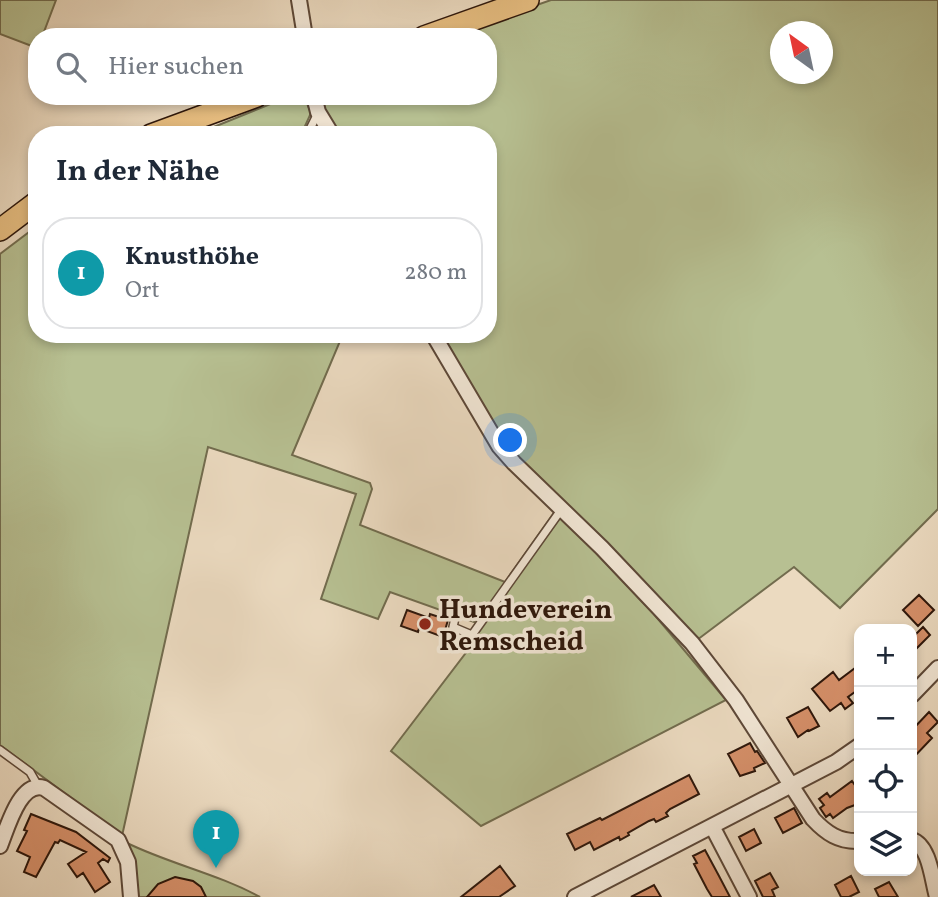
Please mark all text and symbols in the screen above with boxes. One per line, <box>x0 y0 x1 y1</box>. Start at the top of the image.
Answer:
north arrow <box>770 21 833 84</box>
search box <box>28 28 497 105</box>
icon: search <box>52 48 90 86</box>
text: Hier suchen <box>108 49 244 85</box>
text: In der Nähe <box>56 151 220 193</box>
text: Knusthöhe <box>125 239 259 275</box>
text: 1 <box>76 257 86 289</box>
text: 280 m <box>404 257 467 289</box>
text: Ort <box>125 275 160 307</box>
your location <box>493 423 527 457</box>
place label: Hundeverein Remscheid <box>439 591 612 662</box>
marker: Hundeverein Remscheid <box>417 616 433 632</box>
map controls <box>854 624 917 876</box>
button: + <box>854 624 917 687</box>
button: − <box>854 687 917 750</box>
button: locate <box>854 750 917 813</box>
pin: 1 <box>193 810 239 868</box>
button: layers <box>854 813 917 876</box>

